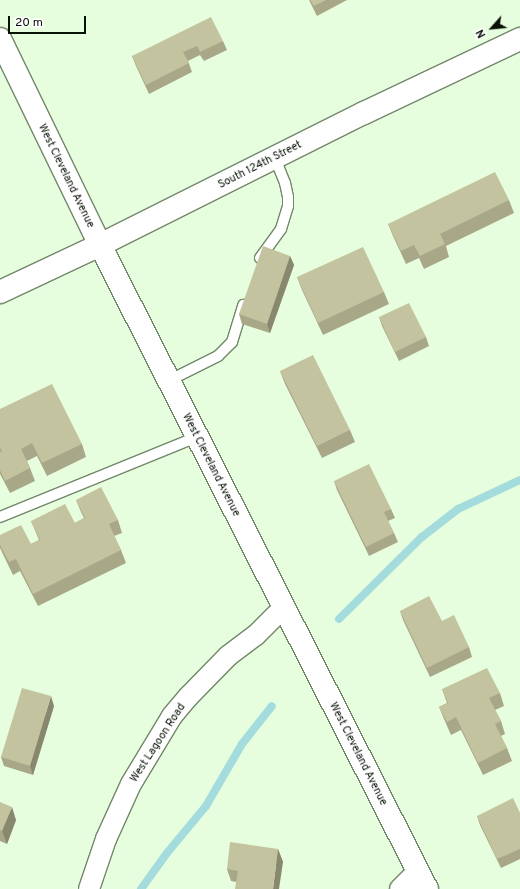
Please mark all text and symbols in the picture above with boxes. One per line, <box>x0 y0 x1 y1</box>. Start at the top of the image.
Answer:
scale bar <box>10 8 88 34</box>
north arrow <box>472 8 512 48</box>
text: 20 m <box>15 15 43 31</box>
text: N <box>473 27 489 40</box>
street label: West Cleveland Avenue <box>35 122 97 230</box>
street label: South 124th Street <box>216 138 304 192</box>
street label: West Cleveland Avenue <box>179 411 243 519</box>
street label: West Cleveland Avenue <box>326 700 390 808</box>
street label: West Lagoon Road <box>128 701 188 785</box>

